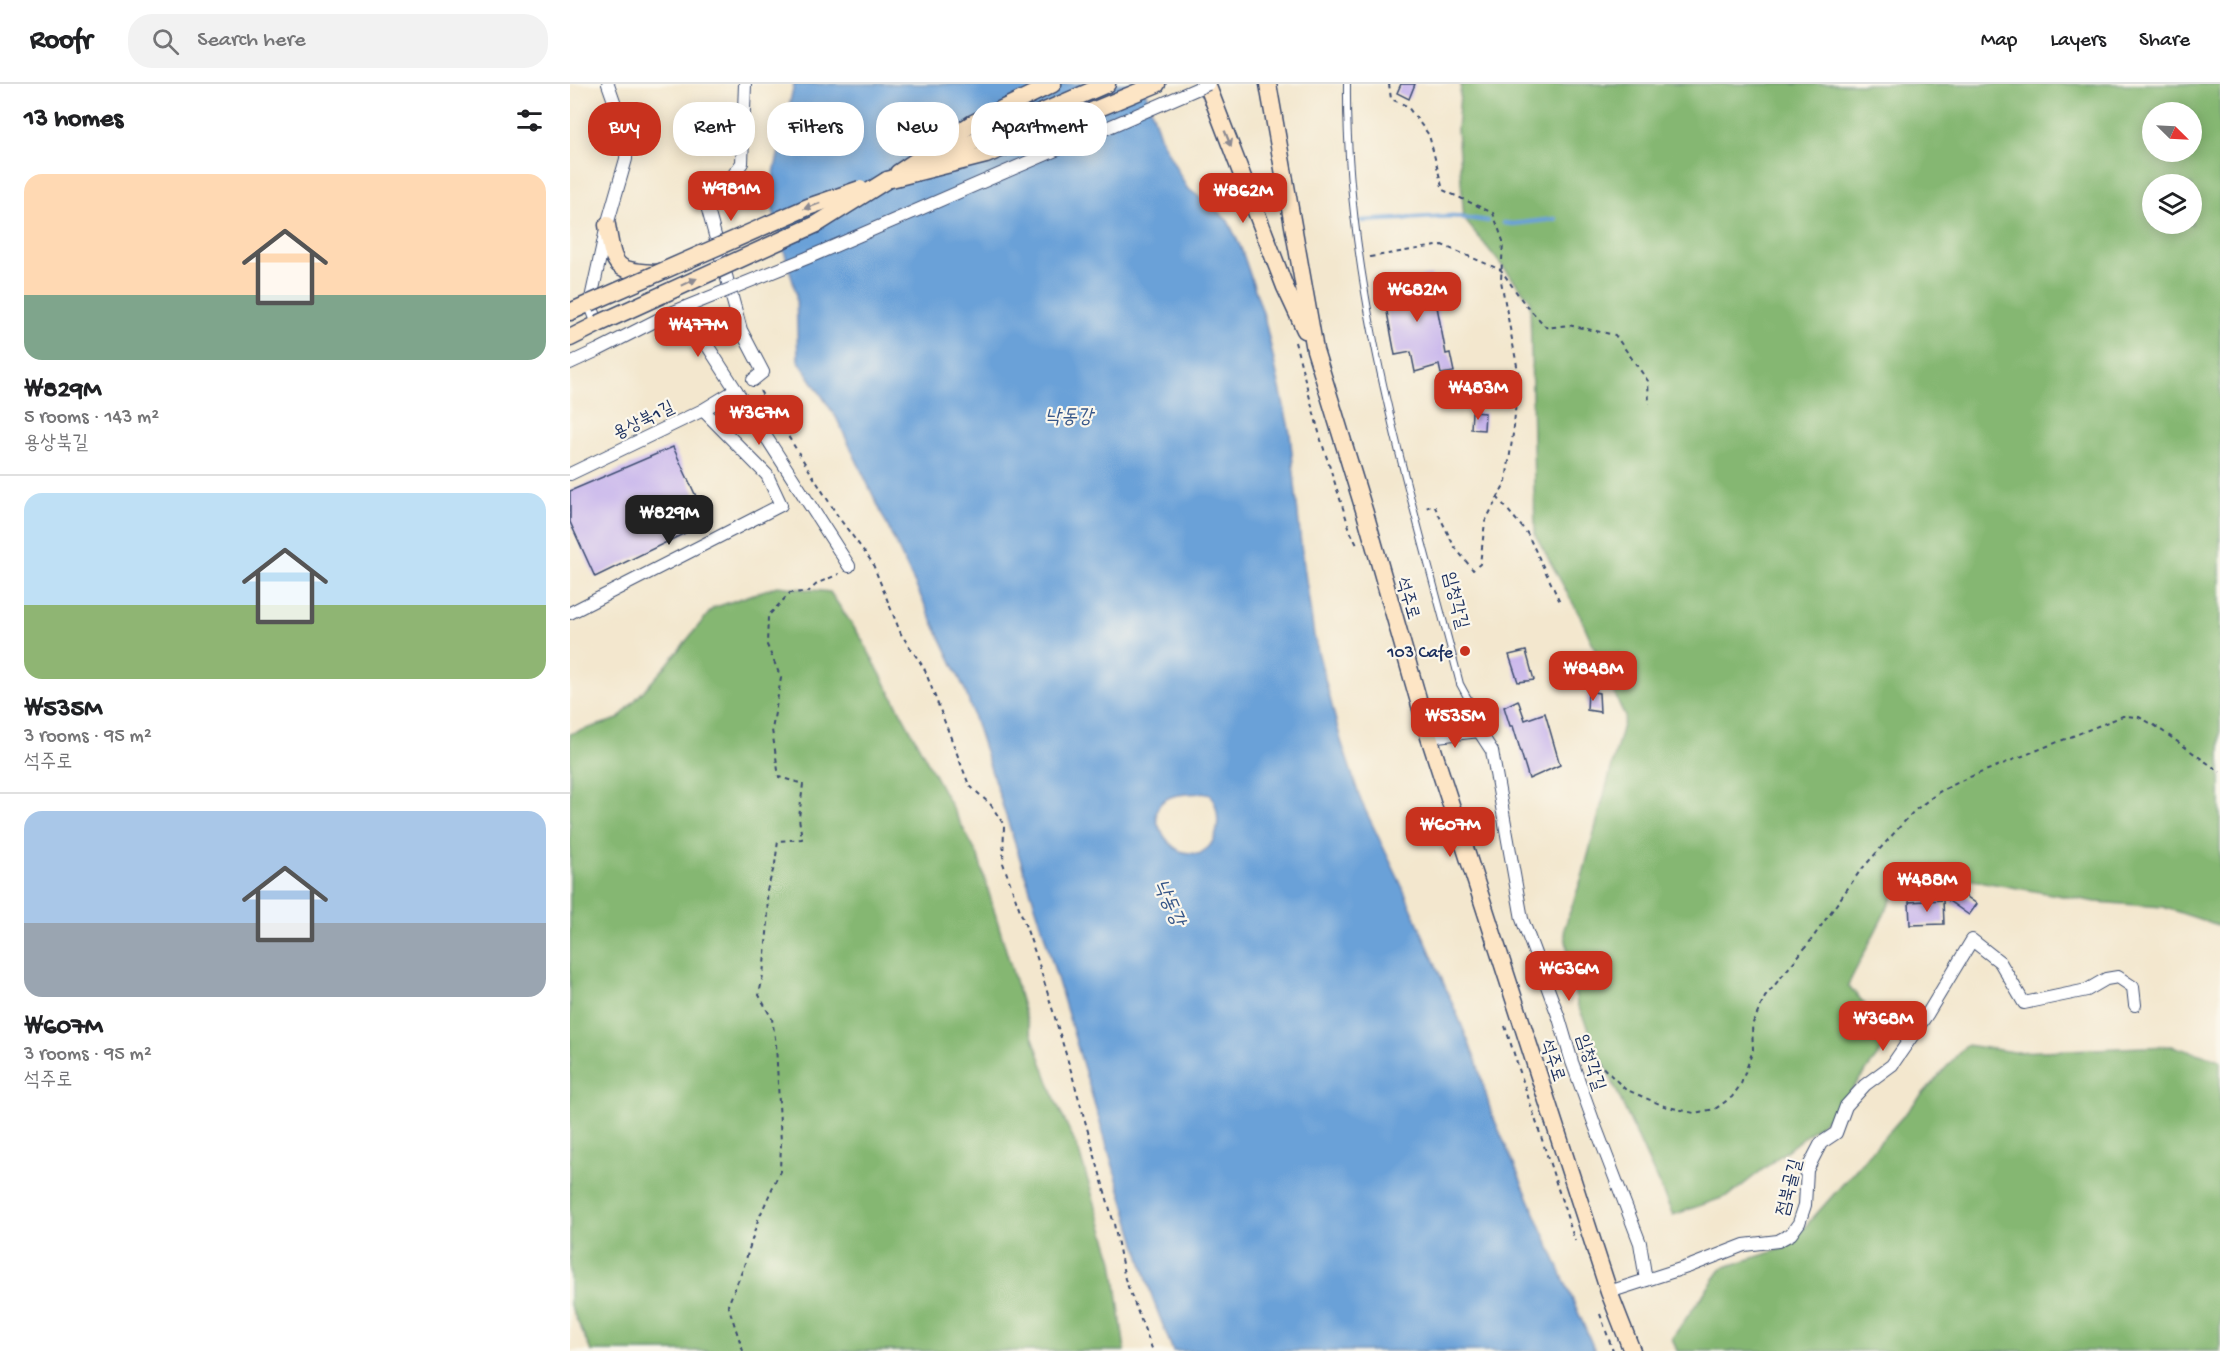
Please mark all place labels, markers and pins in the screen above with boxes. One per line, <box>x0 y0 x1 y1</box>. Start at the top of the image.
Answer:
pin: ₩981M <box>689 171 773 222</box>
pin: ₩862M <box>1201 173 1285 224</box>
pin: ₩682M <box>1375 272 1459 323</box>
pin: ₩477M <box>656 307 740 358</box>
pin: ₩483M <box>1436 370 1520 421</box>
pin: ₩367M <box>717 395 801 446</box>
pin: ₩829M <box>627 495 711 546</box>
place label: 103 Cafe <box>1386 643 1454 664</box>
marker: 103 Cafe <box>1458 644 1472 658</box>
pin: ₩848M <box>1551 651 1635 702</box>
pin: ₩535M <box>1413 698 1497 749</box>
pin: ₩607M <box>1408 807 1492 858</box>
pin: ₩488M <box>1885 862 1969 913</box>
pin: ₩636M <box>1527 951 1611 1002</box>
pin: ₩368M <box>1841 1001 1925 1052</box>

